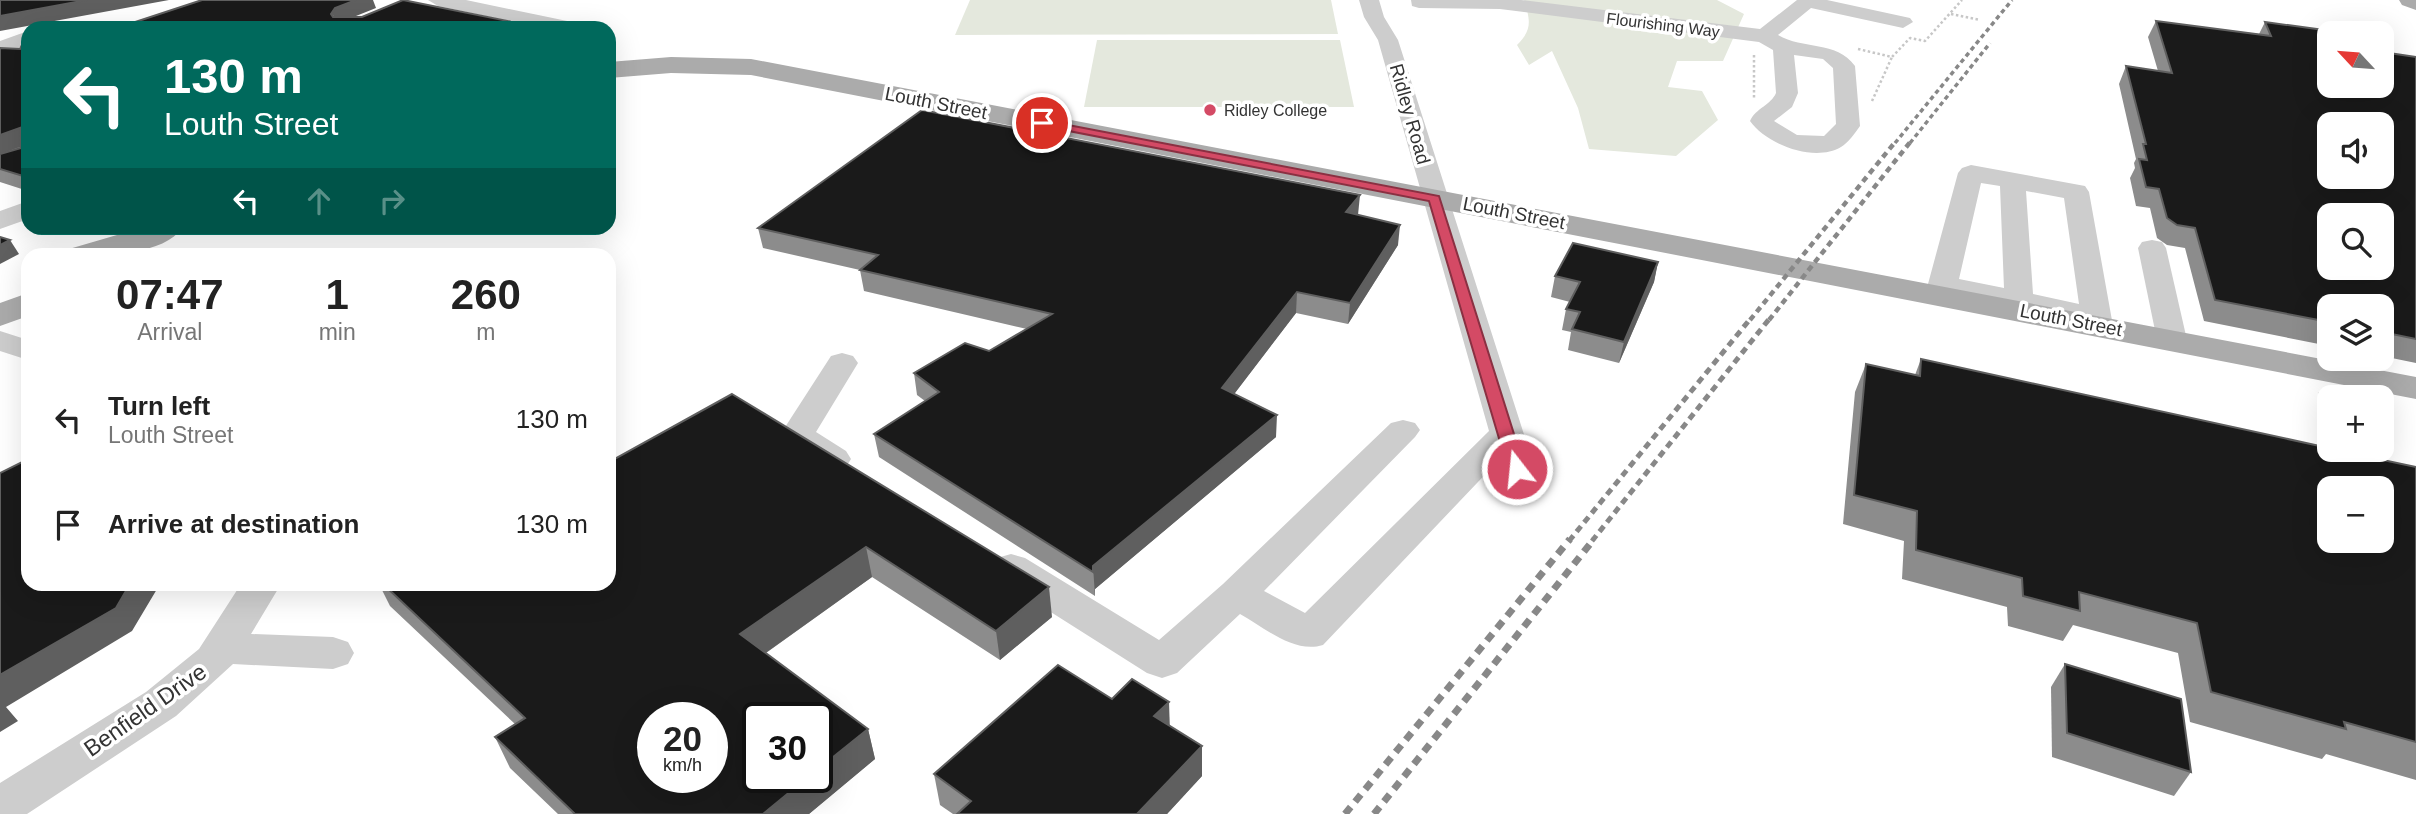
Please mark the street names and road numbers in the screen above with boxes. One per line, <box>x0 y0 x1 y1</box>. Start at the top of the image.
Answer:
street label: Flourishing Way <box>1605 10 1721 40</box>
street label: Ridley Road <box>1386 61 1434 167</box>
street label: Louth Street <box>883 83 990 123</box>
street label: Louth Street <box>1461 193 1568 233</box>
street label: Louth Street <box>2018 300 2125 340</box>
street label: Benfield Drive <box>79 658 211 762</box>

